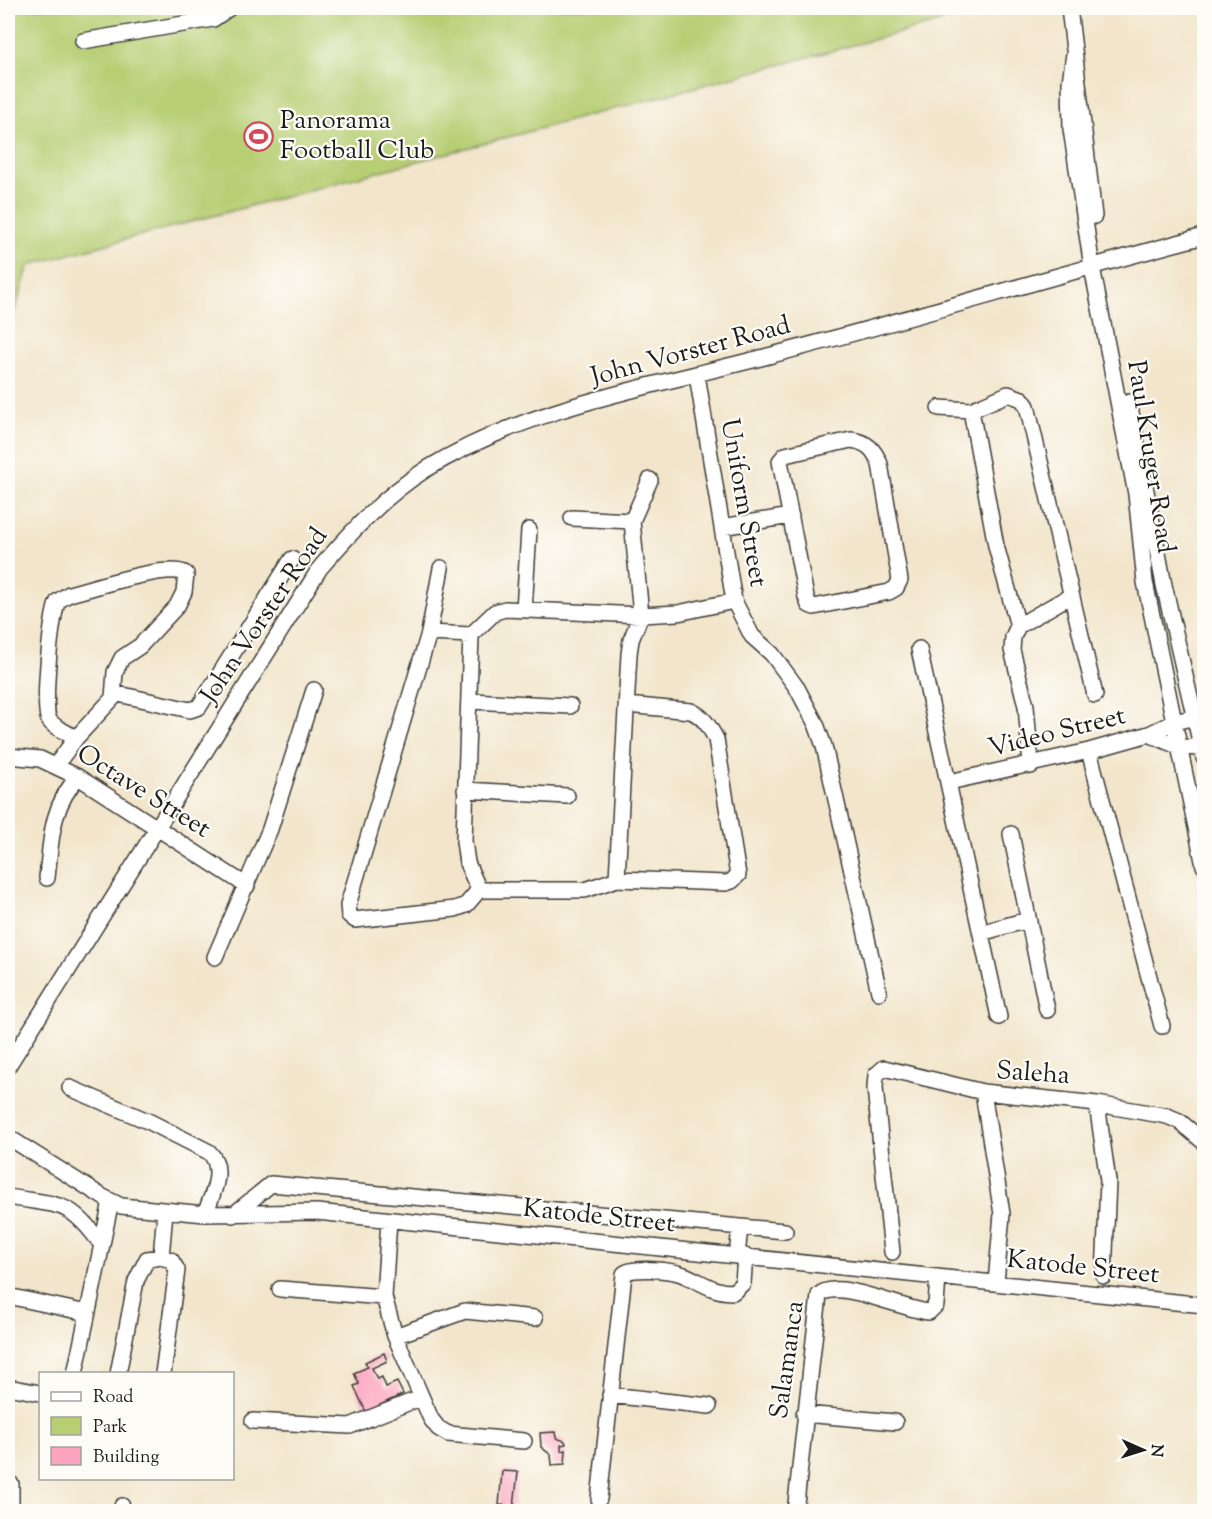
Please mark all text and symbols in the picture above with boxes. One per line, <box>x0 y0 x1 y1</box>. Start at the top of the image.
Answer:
place label: Panorama Football Club <box>280 103 434 170</box>
sports icon: Panorama Football Club <box>243 120 275 152</box>
street label: John Vorster Road <box>585 308 795 397</box>
street label: Paul Kruger Road <box>1116 358 1184 557</box>
street label: Uniform Street <box>710 416 776 590</box>
street label: John Vorster Road <box>191 520 338 713</box>
street label: Video Street <box>985 698 1130 768</box>
street label: Octave Street <box>69 736 217 848</box>
street label: Saleha <box>995 1053 1071 1095</box>
street label: Katode Street <box>521 1191 677 1243</box>
street label: Katode Street <box>1005 1242 1161 1294</box>
street label: Salamanca <box>761 1298 815 1422</box>
legend <box>39 1372 234 1480</box>
text: Road <box>93 1385 133 1411</box>
text: Park <box>93 1415 128 1441</box>
north arrow <box>1113 1420 1173 1480</box>
text: N <box>1144 1444 1167 1458</box>
text: Building <box>93 1445 159 1471</box>

